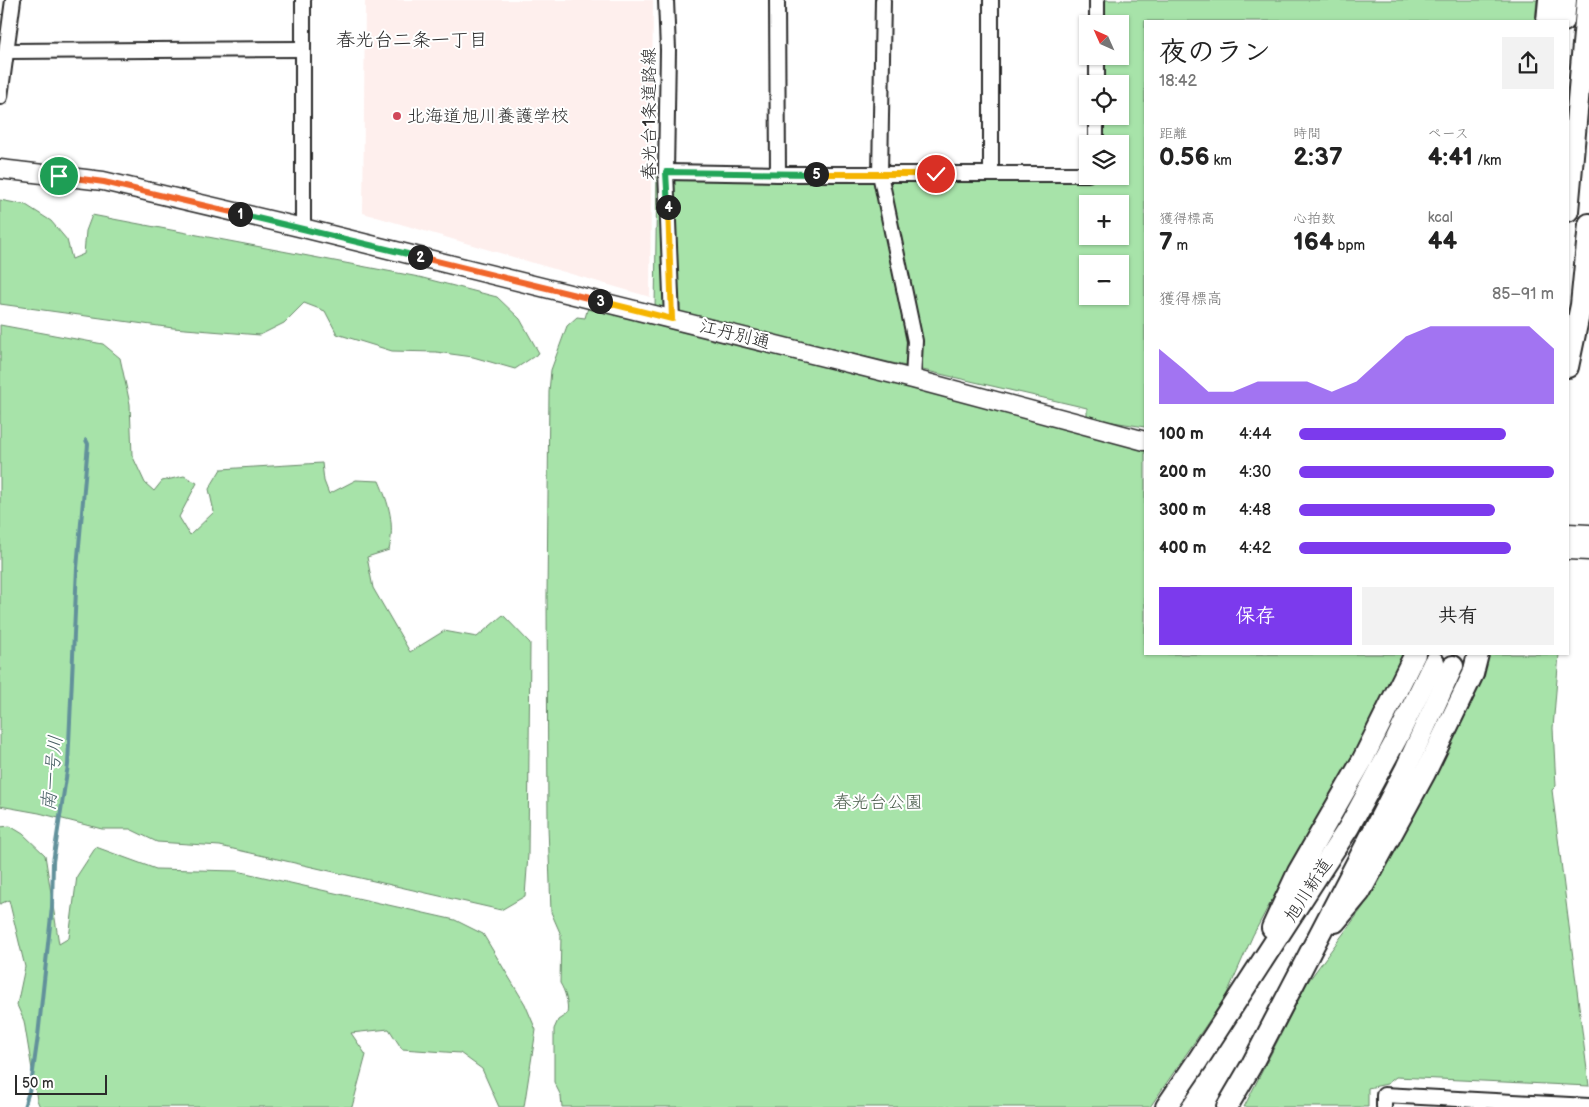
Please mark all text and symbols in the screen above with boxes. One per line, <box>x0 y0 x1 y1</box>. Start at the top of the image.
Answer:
north arrow <box>1079 15 1129 65</box>
map controls <box>1079 15 1129 305</box>
district label: 春光台二条一丁目 <box>336 29 488 52</box>
text: 夜のラン <box>1159 36 1271 69</box>
button: share <box>1502 37 1554 89</box>
street label: 春光台1条道路線 <box>639 48 660 180</box>
text: 18:42 <box>1159 72 1197 91</box>
button: locate <box>1079 75 1129 125</box>
place label: 北海道旭川養護学校 <box>407 106 569 127</box>
marker: 北海道旭川養護学校 <box>391 110 403 122</box>
text: 距離 <box>1159 125 1187 142</box>
text: 時間 <box>1293 125 1321 142</box>
text: ペース <box>1428 125 1469 142</box>
button: layers <box>1079 135 1129 185</box>
text: 0.56 <box>1159 142 1210 173</box>
text: 2:37 <box>1293 142 1343 173</box>
text: 4:41 <box>1428 142 1473 173</box>
text: km <box>1210 152 1232 169</box>
text: /km <box>1473 152 1502 169</box>
pin <box>915 153 957 195</box>
pin <box>38 155 80 197</box>
icon: check <box>922 160 950 188</box>
icon: arrive <box>45 162 73 190</box>
pin: 5 <box>804 162 828 186</box>
text: 5 <box>812 166 821 183</box>
pin: 4 <box>656 194 680 220</box>
button: + <box>1079 195 1129 245</box>
text: 4 <box>664 199 673 216</box>
pin: 1 <box>228 202 252 226</box>
text: 1 <box>238 206 243 223</box>
text: kcal <box>1428 209 1453 226</box>
text: 獲得標高 <box>1159 210 1215 227</box>
text: 心拍数 <box>1293 210 1335 227</box>
text: 44 <box>1428 226 1457 257</box>
text: 7 <box>1159 227 1173 258</box>
text: 164 <box>1293 227 1334 258</box>
text: m <box>1173 237 1188 254</box>
text: bpm <box>1334 237 1365 254</box>
pin: 2 <box>408 244 432 270</box>
text: 2 <box>416 249 425 266</box>
button: − <box>1079 255 1129 305</box>
text: 85–91 m <box>1492 285 1554 304</box>
pin: 3 <box>588 288 612 314</box>
text: 獲得標高 <box>1159 290 1223 309</box>
text: 3 <box>596 293 605 310</box>
street label: 江丹別通 <box>697 316 772 353</box>
text: 100 m <box>1159 425 1204 444</box>
text: 4:44 <box>1239 425 1272 444</box>
text: 200 m <box>1159 463 1206 482</box>
text: 4:30 <box>1239 463 1271 482</box>
text: 300 m <box>1159 501 1206 520</box>
text: 4:48 <box>1239 501 1271 520</box>
text: 400 m <box>1159 539 1206 558</box>
text: 4:42 <box>1239 539 1271 558</box>
button: 保存 <box>1159 587 1352 645</box>
button: 共有 <box>1362 587 1554 645</box>
water label: 南一号川 <box>37 734 68 812</box>
park label: 春光台公園 <box>833 792 923 813</box>
street label: 旭川新道 <box>1280 854 1337 926</box>
scale bar <box>15 1072 108 1095</box>
text: 50 m <box>22 1075 54 1092</box>

